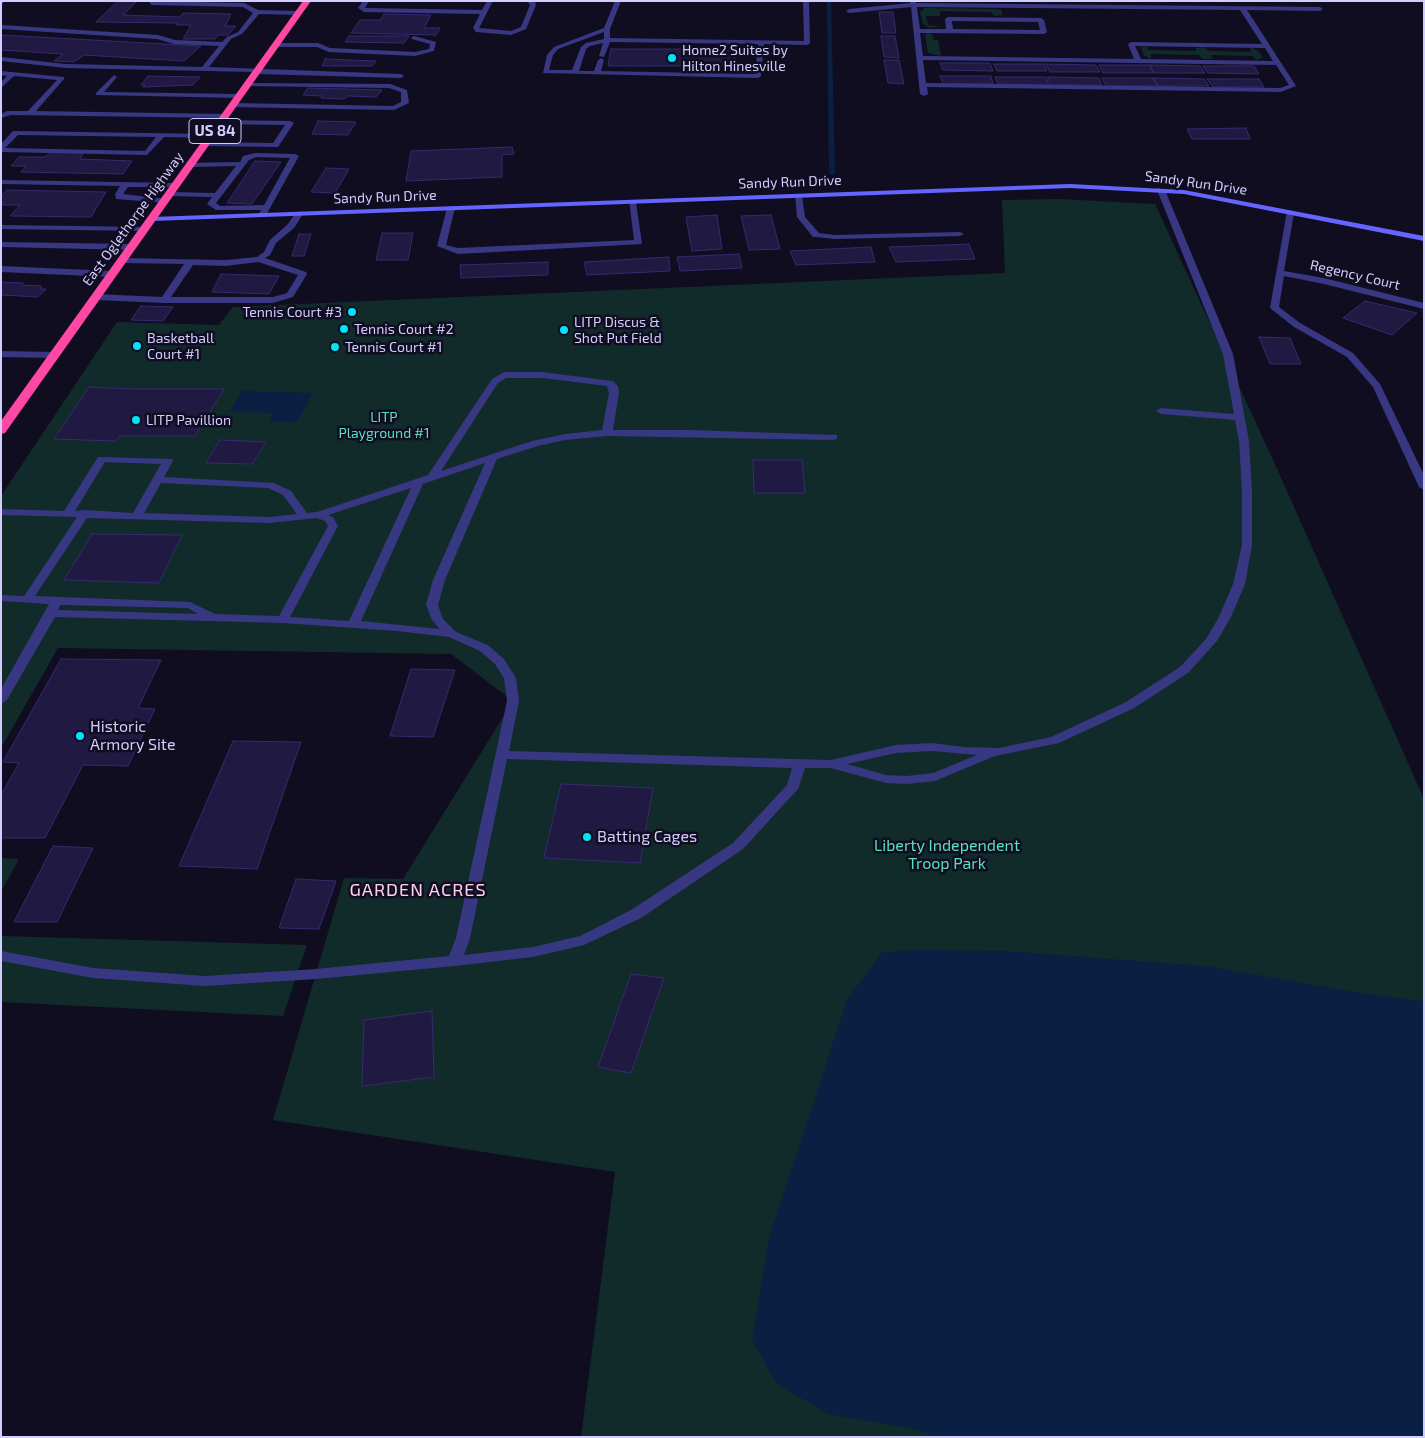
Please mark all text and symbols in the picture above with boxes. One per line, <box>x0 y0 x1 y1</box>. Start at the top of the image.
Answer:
place label: Home2 Suites by Hilton Hinesville <box>682 42 788 74</box>
marker: Home2 Suites by Hilton Hinesville <box>666 52 678 64</box>
road number: US 84 <box>189 118 241 144</box>
street label: East Oglethorpe Highway <box>79 149 187 289</box>
street label: Sandy Run Drive <box>1144 167 1248 199</box>
street label: Sandy Run Drive <box>738 172 842 192</box>
street label: Sandy Run Drive <box>333 187 437 207</box>
street label: Regency Court <box>1308 256 1402 294</box>
place label: Tennis Court #3 <box>243 304 342 320</box>
marker: Tennis Court #3 <box>346 306 358 318</box>
place label: LITP Discus & Shot Put Field <box>574 314 662 347</box>
place label: Tennis Court #2 <box>354 321 453 337</box>
marker: Tennis Court #2 <box>338 323 350 335</box>
marker: LITP Discus & Shot Put Field <box>558 324 570 336</box>
place label: Basketball Court #1 <box>147 330 214 362</box>
place label: Tennis Court #1 <box>345 339 442 355</box>
marker: Basketball Court #1 <box>131 340 143 352</box>
marker: Tennis Court #1 <box>329 341 341 353</box>
park label: LITP Playground #1 <box>338 409 430 442</box>
place label: LITP Pavillion <box>146 412 231 428</box>
marker: LITP Pavillion <box>130 414 142 426</box>
place label: Historic Armory Site <box>90 717 176 755</box>
marker: Historic Armory Site <box>74 730 86 742</box>
place label: Batting Cages <box>597 827 697 847</box>
marker: Batting Cages <box>581 831 593 843</box>
park label: Liberty Independent Troop Park <box>874 836 1020 874</box>
district label: GARDEN ACRES <box>348 879 488 901</box>

